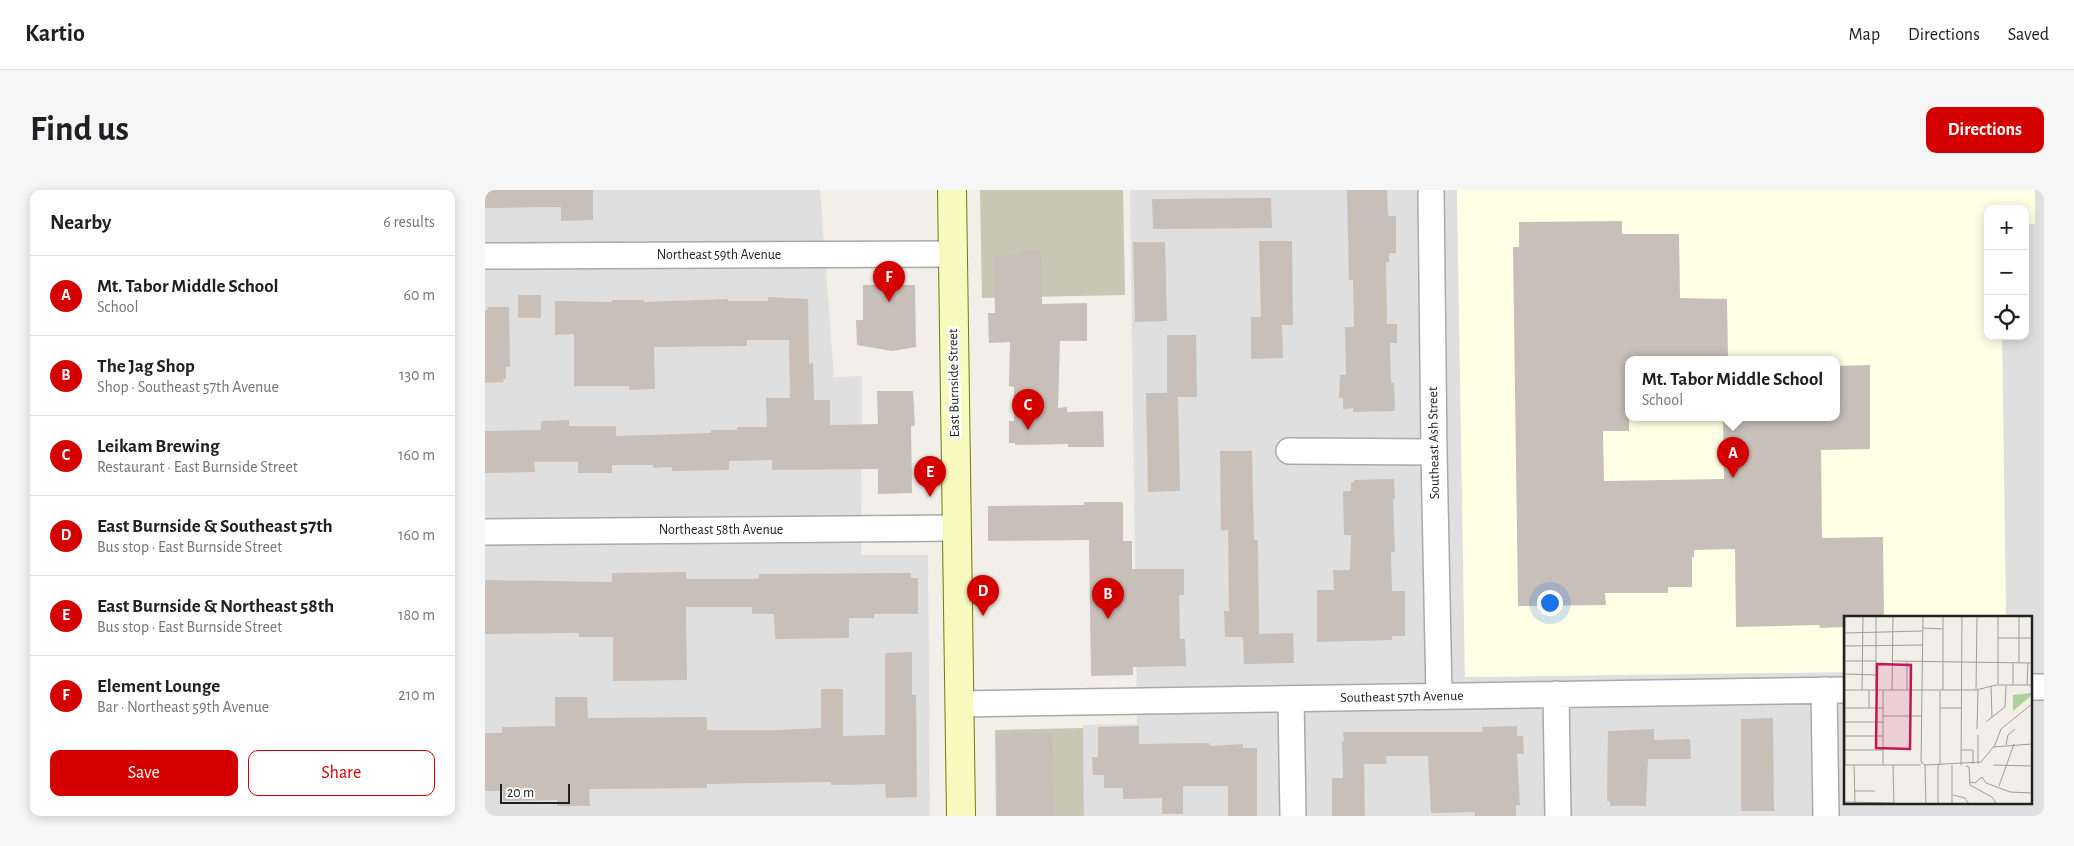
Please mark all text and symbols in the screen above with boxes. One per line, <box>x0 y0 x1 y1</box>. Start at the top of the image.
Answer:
text: Kartio <box>25 22 85 46</box>
text: Map <box>1849 26 1880 44</box>
text: Directions <box>1908 26 1980 44</box>
text: Saved <box>2008 26 2049 44</box>
button: Directions <box>1926 107 2044 153</box>
text: Find us <box>30 112 129 147</box>
map controls <box>1984 205 2029 340</box>
button: + <box>1984 205 2029 250</box>
text: Nearby <box>50 212 111 233</box>
text: 6 results <box>383 214 435 230</box>
street label: Northeast 59th Avenue <box>657 248 781 262</box>
button: − <box>1984 250 2029 295</box>
pin: F <box>873 261 905 302</box>
text: Mt. Tabor Middle School <box>97 277 279 296</box>
text: A <box>61 287 71 303</box>
text: 60 m <box>404 287 435 303</box>
button: locate <box>1984 295 2029 340</box>
text: School <box>97 299 138 315</box>
street label: East Burnside Street <box>946 328 962 437</box>
popup <box>1625 356 1840 421</box>
text: The Jag Shop <box>97 357 195 376</box>
text: B <box>61 367 71 383</box>
text: 130 m <box>399 367 435 383</box>
text: Mt. Tabor Middle School <box>1642 370 1823 389</box>
text: Shop · Southeast 57th Avenue <box>97 379 279 395</box>
street label: Southeast Ash Street <box>1426 386 1442 500</box>
pin: C <box>1012 389 1044 430</box>
text: School <box>1642 392 1683 408</box>
text: Leikam Brewing <box>97 437 220 456</box>
pin: A <box>1717 437 1749 478</box>
text: C <box>62 447 70 463</box>
text: 160 m <box>398 447 435 463</box>
pin: E <box>914 456 946 497</box>
text: Restaurant · East Burnside Street <box>97 459 298 475</box>
text: East Burnside & Southeast 57th <box>97 517 333 536</box>
street label: Northeast 58th Avenue <box>659 523 783 537</box>
text: D <box>61 527 71 543</box>
text: 160 m <box>398 527 435 543</box>
text: Bus stop · East Burnside Street <box>97 539 282 555</box>
pin: D <box>967 575 999 616</box>
pin: B <box>1092 578 1124 619</box>
your location <box>1537 590 1563 616</box>
text: East Burnside & Northeast 58th <box>97 597 334 616</box>
text: E <box>62 607 70 623</box>
text: 180 m <box>398 607 435 623</box>
inset map <box>1844 616 2031 804</box>
text: Bus stop · East Burnside Street <box>97 619 282 635</box>
text: Element Lounge <box>97 677 220 696</box>
text: F <box>62 687 70 703</box>
text: 210 m <box>398 687 435 703</box>
street label: Southeast 57th Avenue <box>1340 689 1464 705</box>
text: Bar · Northeast 59th Avenue <box>97 699 269 715</box>
button: Save <box>50 750 238 796</box>
button: Share <box>248 750 435 796</box>
scale bar <box>500 781 570 804</box>
text: 20 m <box>507 786 534 800</box>

